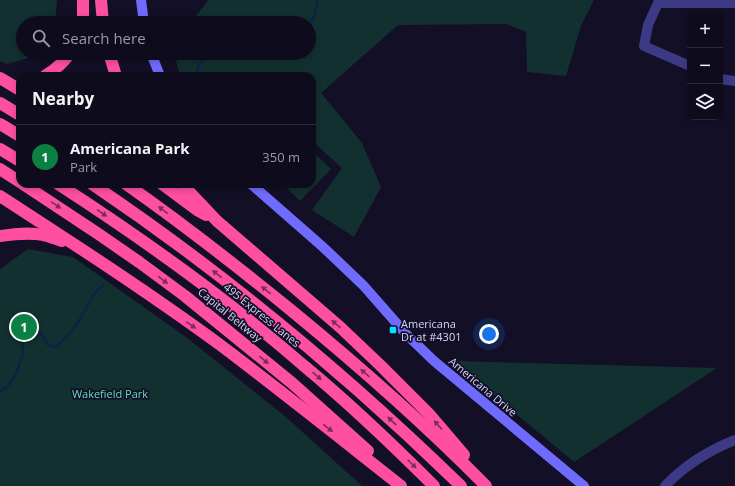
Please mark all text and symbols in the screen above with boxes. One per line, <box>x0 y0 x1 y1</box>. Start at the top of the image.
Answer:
map controls <box>687 12 723 120</box>
button: + <box>687 12 723 48</box>
search box <box>16 16 316 60</box>
icon: search <box>30 27 52 49</box>
text: Search here <box>62 28 146 48</box>
button: − <box>687 48 723 84</box>
button: layers <box>687 84 723 120</box>
text: Nearby <box>32 87 94 110</box>
text: Americana Park <box>70 138 190 158</box>
text: 1 <box>41 148 49 166</box>
text: 350 m <box>262 148 300 166</box>
text: Park <box>70 158 97 176</box>
one-way arrow <box>51 201 61 209</box>
one-way arrow <box>157 206 168 214</box>
one-way arrow <box>97 209 107 217</box>
one-way arrow <box>211 270 222 279</box>
one-way arrow <box>157 275 168 284</box>
street label: 495 Express Lanes <box>221 279 304 350</box>
street label: Capital Beltway <box>195 284 266 345</box>
one-way arrow <box>260 285 271 294</box>
pin: 1 <box>11 312 37 342</box>
place label: Americana Dr at #4301 <box>401 316 462 344</box>
one-way arrow <box>330 319 341 328</box>
one-way arrow <box>185 320 196 329</box>
your location <box>479 324 499 344</box>
marker: Americana Dr at #4301 <box>388 325 398 335</box>
street label: Americana Drive <box>446 354 521 420</box>
one-way arrow <box>259 356 270 365</box>
one-way arrow <box>360 369 371 378</box>
one-way arrow <box>311 372 322 381</box>
park label: Wakefield Park <box>72 386 148 401</box>
one-way arrow <box>387 417 396 426</box>
one-way arrow <box>433 420 443 430</box>
one-way arrow <box>322 424 333 432</box>
one-way arrow <box>407 460 417 469</box>

